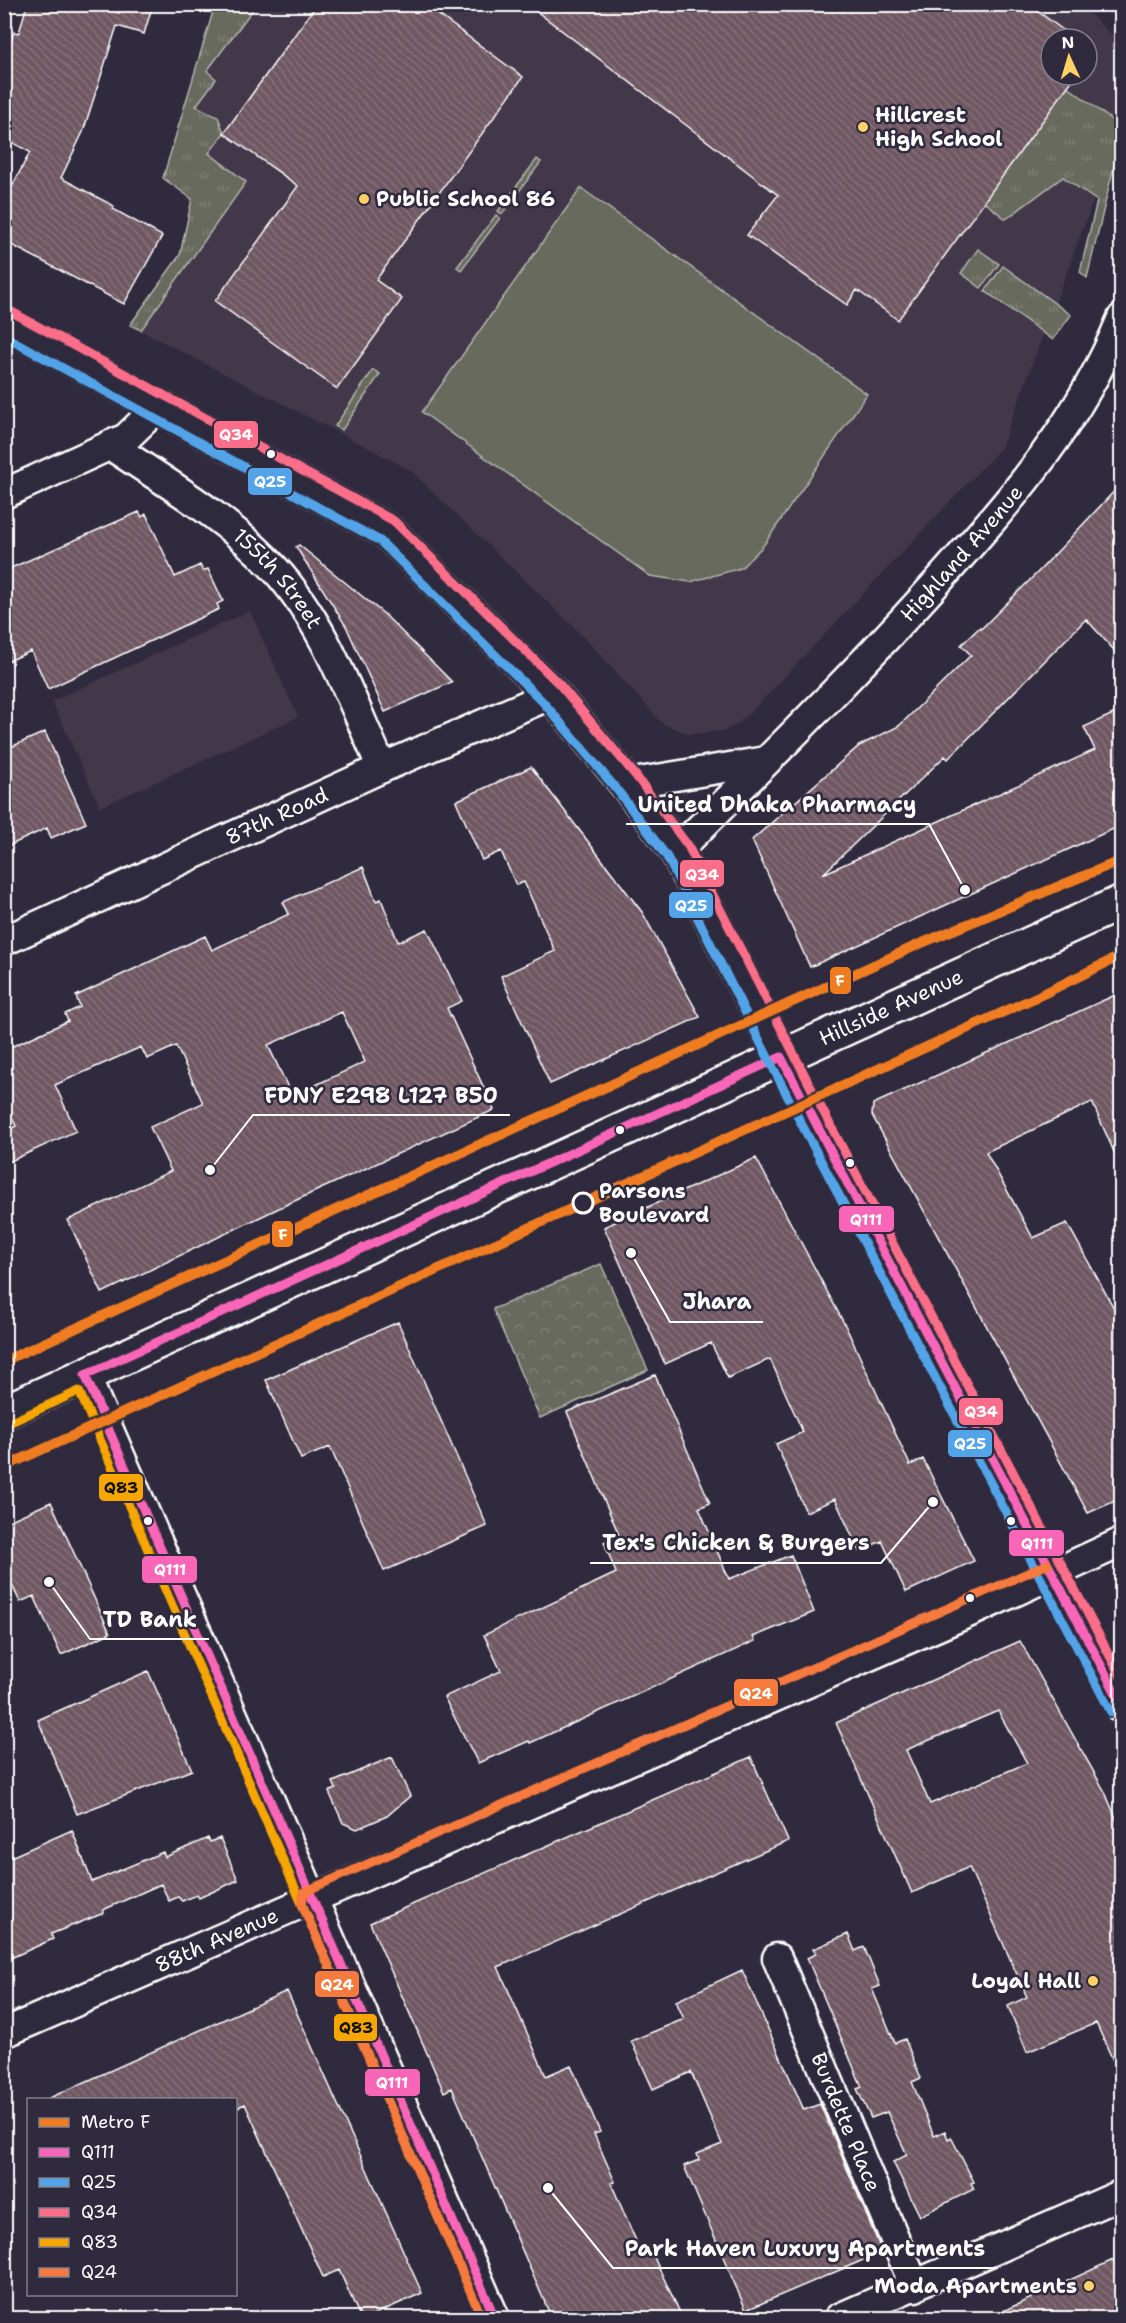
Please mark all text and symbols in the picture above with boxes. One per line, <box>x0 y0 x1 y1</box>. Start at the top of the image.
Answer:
north arrow <box>1039 27 1099 87</box>
text: N <box>1061 32 1075 53</box>
place label: Hillcrest High School <box>875 101 1003 153</box>
marker: Hillcrest High School <box>856 120 870 134</box>
place label: Public School 86 <box>376 185 555 213</box>
marker: Public School 86 <box>357 192 371 206</box>
line badge: Q34 <box>213 420 259 449</box>
text: Q34 <box>219 424 253 445</box>
unlabelled marker <box>265 448 277 460</box>
line badge: Q25 <box>247 467 293 496</box>
text: Q25 <box>254 471 286 492</box>
street label: Highland Avenue <box>894 479 1030 628</box>
street label: 155th Street <box>227 522 328 634</box>
street label: 87th Road <box>221 781 332 852</box>
callout: United Dhaka Pharmacy <box>626 784 929 824</box>
text: United Dhaka Pharmacy <box>638 790 916 819</box>
line badge: Q34 <box>679 859 725 888</box>
text: Q34 <box>685 864 719 885</box>
line badge: Q25 <box>668 891 714 919</box>
text: Q25 <box>675 895 707 916</box>
street label: Hillside Avenue <box>815 962 968 1052</box>
line badge: F <box>829 966 852 995</box>
text: F <box>835 970 845 991</box>
callout: FDNY E298 L127 B50 <box>253 1075 510 1115</box>
text: FDNY E298 L127 B50 <box>264 1081 498 1110</box>
unlabelled marker <box>614 1124 626 1136</box>
unlabelled marker <box>844 1157 856 1169</box>
place label: Parsons Boulevard <box>599 1177 709 1229</box>
marker: Parsons Boulevard <box>572 1192 594 1214</box>
line badge: Q111 <box>838 1205 895 1233</box>
text: Q111 <box>850 1209 882 1230</box>
line badge: F <box>271 1220 294 1248</box>
text: F <box>278 1224 288 1245</box>
callout: Jhara <box>670 1282 763 1322</box>
text: Jhara <box>682 1287 752 1316</box>
line badge: Q34 <box>958 1397 1004 1426</box>
text: Q34 <box>964 1401 998 1422</box>
line badge: Q25 <box>947 1429 993 1458</box>
text: Q25 <box>954 1433 986 1454</box>
line badge: Q83 <box>98 1473 144 1502</box>
text: Q83 <box>104 1477 138 1498</box>
unlabelled marker <box>142 1515 154 1527</box>
unlabelled marker <box>1005 1515 1017 1527</box>
callout: Tex's Chicken & Burgers <box>590 1523 881 1563</box>
text: Tex's Chicken & Burgers <box>602 1528 870 1557</box>
line badge: Q111 <box>1008 1529 1065 1557</box>
text: Q111 <box>1021 1533 1053 1554</box>
line badge: Q111 <box>141 1555 198 1584</box>
text: Q111 <box>154 1559 186 1580</box>
unlabelled marker <box>964 1592 976 1604</box>
callout: TD Bank <box>90 1599 209 1639</box>
text: TD Bank <box>103 1605 197 1634</box>
line badge: Q24 <box>733 1678 779 1707</box>
text: Q24 <box>739 1683 773 1704</box>
street label: 88th Avenue <box>151 1901 283 1979</box>
place label: Loyal Hall <box>971 1967 1081 1995</box>
line badge: Q24 <box>314 1970 360 1998</box>
text: Q24 <box>320 1974 354 1995</box>
marker: Loyal Hall <box>1086 1974 1100 1988</box>
line badge: Q83 <box>333 2013 378 2042</box>
text: Q83 <box>339 2017 373 2038</box>
street label: Burdette Place <box>804 2048 887 2196</box>
line badge: Q111 <box>364 2068 421 2097</box>
text: Q111 <box>376 2072 408 2093</box>
legend <box>27 2098 237 2296</box>
text: Metro F <box>81 2110 151 2134</box>
text: Q111 <box>81 2140 115 2164</box>
text: Q25 <box>81 2170 116 2194</box>
text: Q34 <box>81 2200 118 2224</box>
callout: Park Haven Luxury Apartments <box>613 2228 997 2268</box>
text: Q83 <box>81 2230 118 2254</box>
text: Park Haven Luxury Apartments <box>625 2234 985 2263</box>
text: Q24 <box>81 2260 117 2284</box>
place label: Moda Apartments <box>874 2272 1077 2300</box>
marker: Moda Apartments <box>1082 2279 1096 2293</box>

